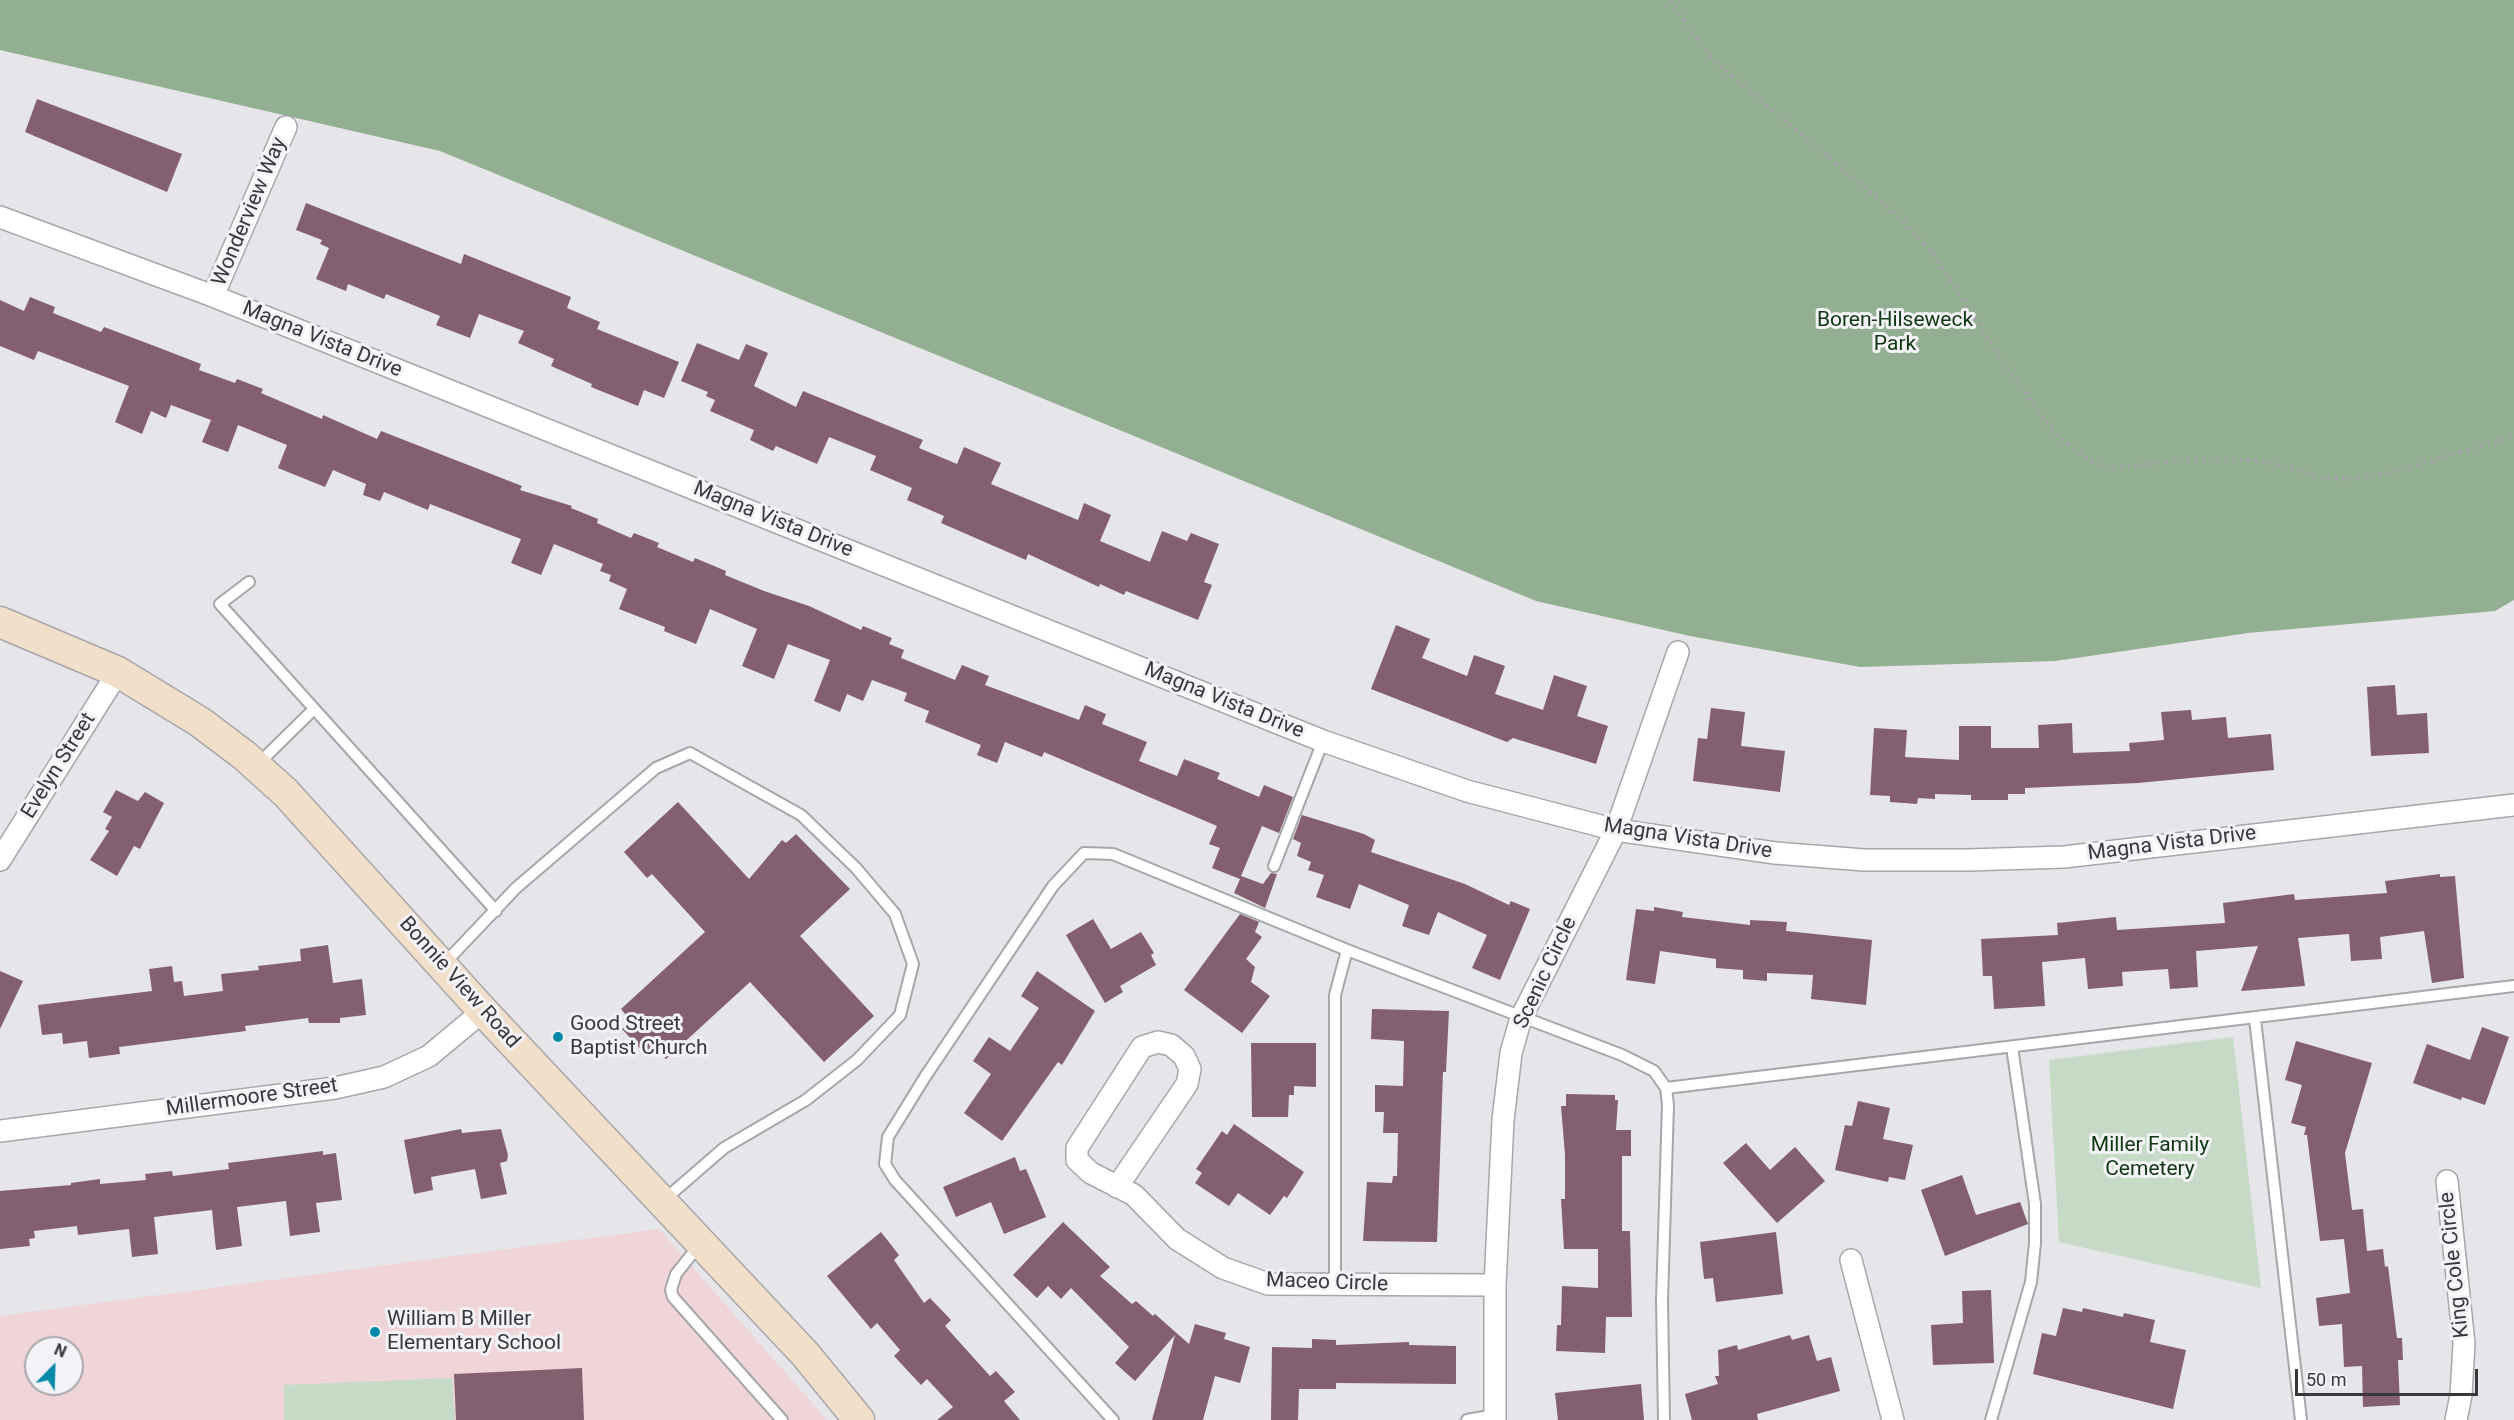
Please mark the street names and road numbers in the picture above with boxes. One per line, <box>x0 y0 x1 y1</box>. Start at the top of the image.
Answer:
street label: Wonderview Way <box>207 134 293 290</box>
street label: Magna Vista Drive <box>239 297 405 383</box>
street label: Magna Vista Drive <box>690 477 856 563</box>
street label: Magna Vista Drive <box>1141 658 1307 744</box>
street label: Evelyn Street <box>16 708 102 824</box>
street label: Magna Vista Drive <box>1602 813 1774 865</box>
street label: Magna Vista Drive <box>2086 821 2258 867</box>
street label: Bonnie View Road <box>393 912 525 1054</box>
street label: Scenic Circle <box>1509 913 1583 1033</box>
street label: Millermoore Street <box>165 1073 339 1123</box>
street label: King Cole Circle <box>2435 1191 2475 1339</box>
street label: Maceo Circle <box>1266 1268 1388 1298</box>

